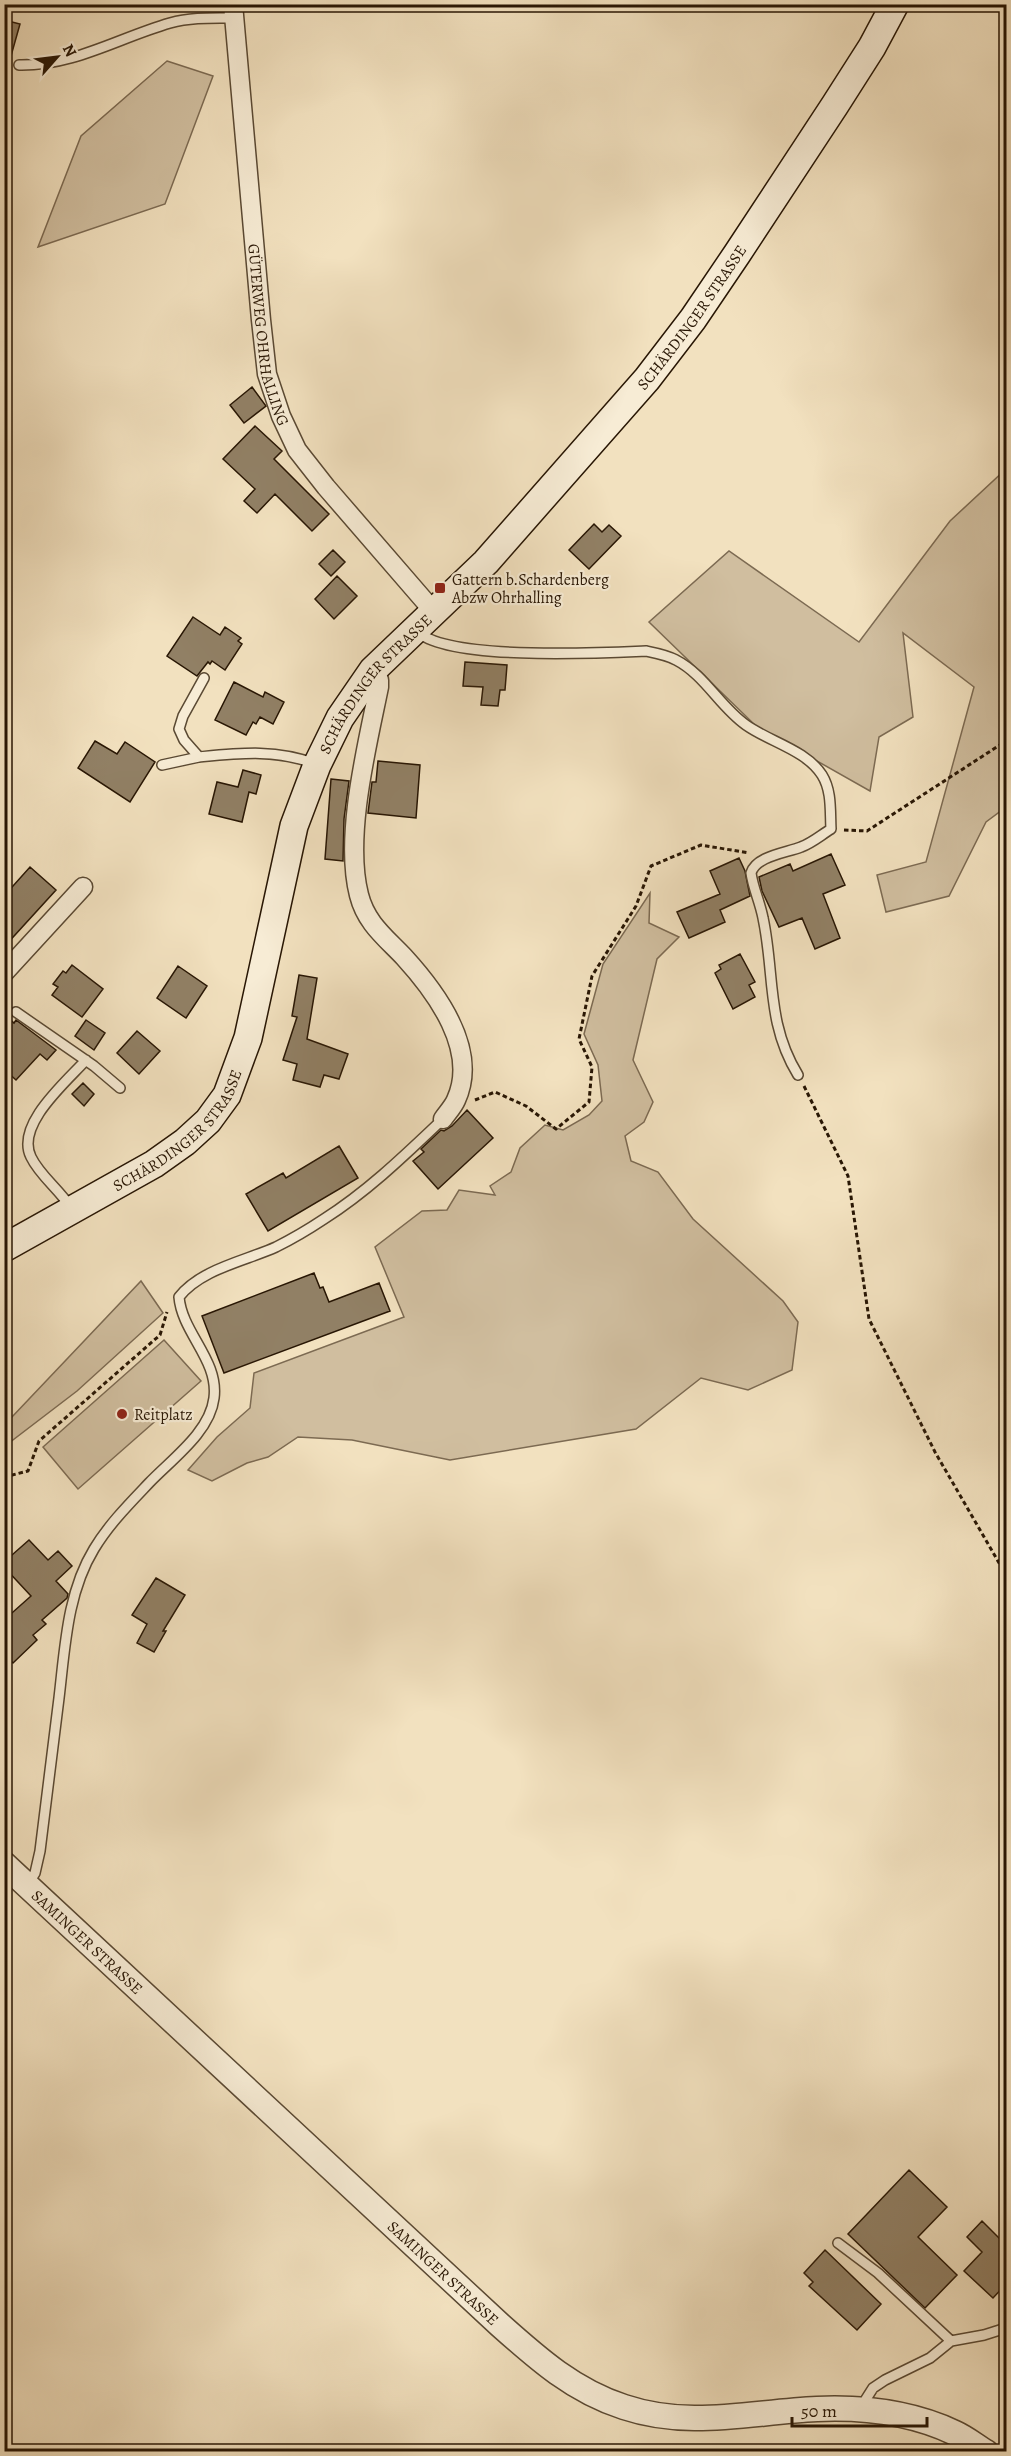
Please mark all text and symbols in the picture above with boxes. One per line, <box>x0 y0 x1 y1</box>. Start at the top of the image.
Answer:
north arrow <box>27 27 87 87</box>
text: N <box>57 40 82 61</box>
street label: SCHÄRDINGER STRASSE <box>632 241 752 395</box>
street label: GÜTERWEG OHRHALLING <box>242 243 294 430</box>
place label: Gattern b.Schardenberg Abzw Ohrhalling <box>451 569 609 609</box>
marker: Gattern b.Schardenberg Abzw Ohrhalling <box>433 581 447 595</box>
street label: SCHÄRDINGER STRASSE <box>314 609 437 758</box>
street label: SCHÄRDINGER STRASSE <box>109 1066 248 1197</box>
place label: Reitplatz <box>134 1404 193 1426</box>
marker: Reitplatz <box>115 1407 129 1421</box>
street label: SAMINGER STRASSE <box>26 1885 147 2000</box>
street label: SAMINGER STRASSE <box>382 2216 503 2330</box>
scale bar <box>792 2390 927 2428</box>
text: 50 m <box>801 2399 837 2423</box>

